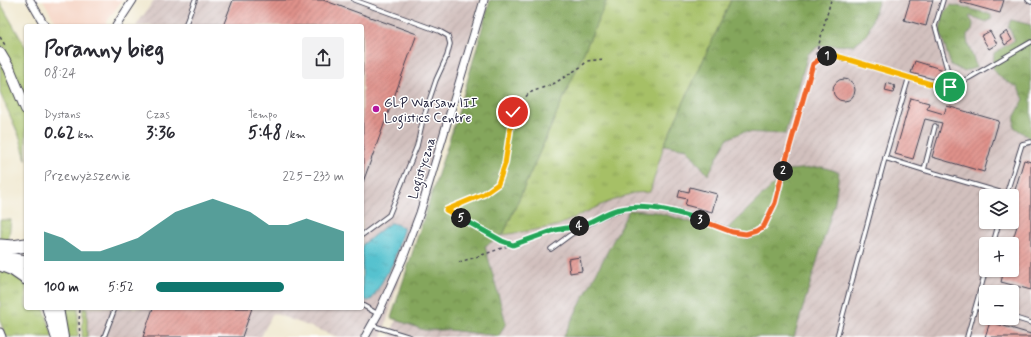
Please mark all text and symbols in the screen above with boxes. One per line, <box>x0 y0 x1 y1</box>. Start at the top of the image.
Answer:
text: Poranny bieg <box>44 36 164 64</box>
button: share <box>302 37 344 79</box>
pin: 1 <box>817 46 837 66</box>
text: 1 <box>825 49 829 63</box>
text: 08:24 <box>44 65 76 82</box>
pin <box>933 70 967 104</box>
icon: arrive <box>939 76 961 98</box>
place label: GLP Warsaw III Logistics Centre <box>384 95 478 129</box>
pin <box>496 95 530 129</box>
icon: check <box>502 101 524 123</box>
marker: GLP Warsaw III Logistics Centre <box>371 104 381 114</box>
text: Dystans <box>44 108 81 122</box>
text: Czas <box>146 108 170 122</box>
text: Tempo <box>248 108 277 122</box>
text: 0.62 <box>44 122 75 144</box>
text: 3:36 <box>146 122 175 144</box>
text: 5:48 <box>248 122 282 144</box>
text: km <box>75 128 94 142</box>
text: /km <box>282 128 306 142</box>
street label: Logistyczna <box>405 135 442 202</box>
pin: 2 <box>773 161 793 181</box>
text: 2 <box>780 164 786 178</box>
text: Przewyższenie <box>44 168 131 185</box>
text: 225–233 m <box>282 168 344 185</box>
map controls <box>979 189 1019 325</box>
button: layers <box>979 189 1019 229</box>
pin: 5 <box>451 208 471 228</box>
pin: 3 <box>690 210 710 230</box>
text: 5 <box>458 211 464 225</box>
text: 3 <box>698 213 702 227</box>
pin: 4 <box>569 216 589 236</box>
text: 4 <box>576 219 582 233</box>
button: + <box>979 237 1019 277</box>
text: 100 m <box>44 279 79 296</box>
text: 5:52 <box>108 279 134 296</box>
button: − <box>979 285 1019 325</box>

